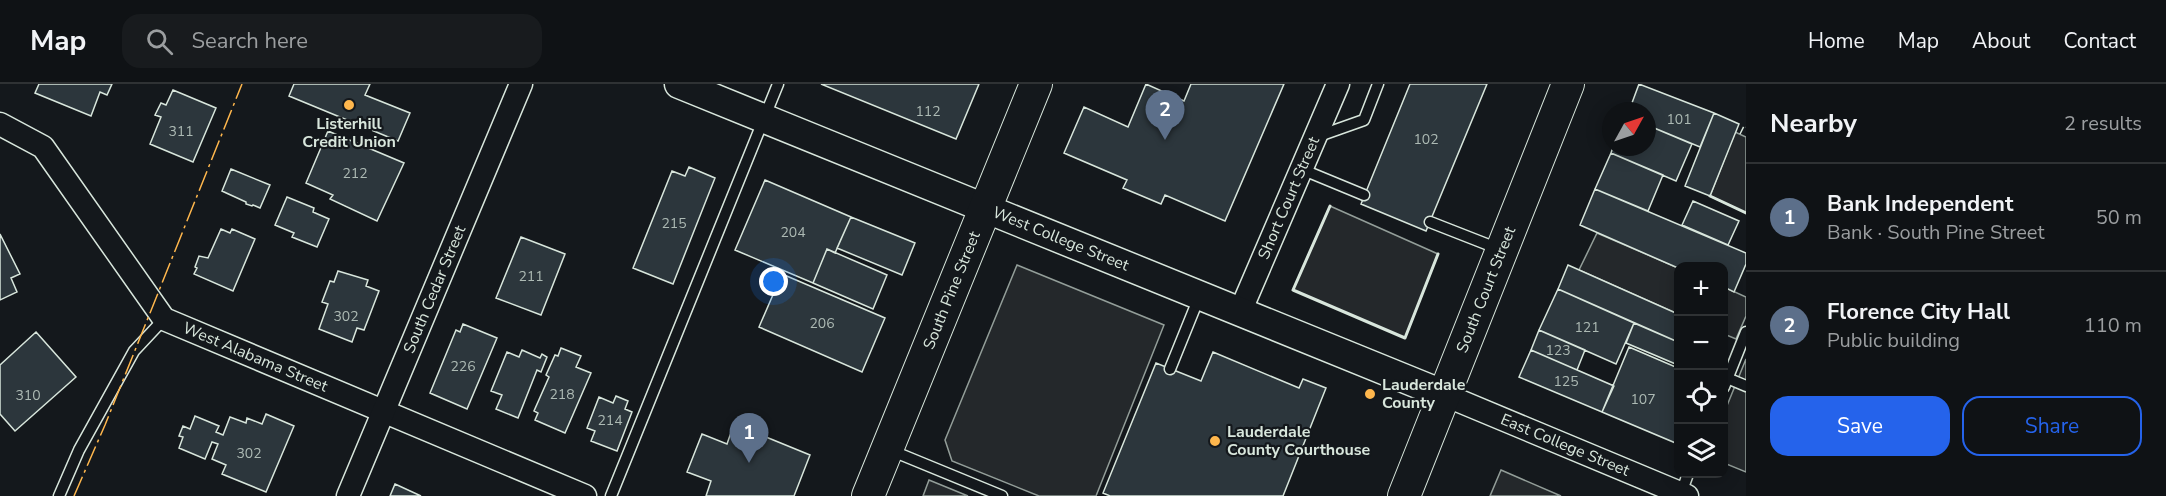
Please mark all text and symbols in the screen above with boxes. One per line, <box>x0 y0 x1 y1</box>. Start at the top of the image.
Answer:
search box <box>122 14 542 68</box>
text: Map <box>30 22 86 60</box>
icon: search <box>143 25 176 58</box>
text: Search here <box>191 26 308 56</box>
text: Home <box>1808 27 1865 55</box>
text: Map <box>1898 27 1939 55</box>
text: About <box>1972 27 2030 55</box>
text: Contact <box>2063 27 2136 55</box>
pin: 2 <box>1146 91 1184 140</box>
marker: Listerhill Credit Union <box>342 98 356 112</box>
house number: 112 <box>915 102 941 121</box>
north arrow <box>1602 102 1656 156</box>
text: Nearby <box>1770 106 1857 141</box>
house number: 101 <box>1666 110 1692 129</box>
text: 2 results <box>2064 110 2142 137</box>
place label: Listerhill Credit Union <box>302 113 396 153</box>
house number: 311 <box>168 122 194 141</box>
house number: 102 <box>1413 130 1439 149</box>
street label: Short Court Street <box>1253 133 1325 263</box>
house number: 212 <box>342 164 368 183</box>
text: Bank Independent <box>1827 189 2013 219</box>
street label: West College Street <box>989 201 1133 277</box>
text: 1 <box>1784 204 1796 231</box>
text: 50 m <box>2096 204 2142 231</box>
house number: 215 <box>661 214 687 233</box>
text: Bank · South Pine Street <box>1827 219 2044 246</box>
street label: South Cedar Street <box>398 222 471 357</box>
house number: 204 <box>780 223 806 242</box>
street label: South Court Street <box>1451 223 1521 356</box>
street label: South Pine Street <box>918 228 986 353</box>
map controls <box>1674 262 1728 478</box>
button: + <box>1674 262 1728 316</box>
house number: 211 <box>518 267 544 286</box>
your location <box>759 267 788 296</box>
text: Florence City Hall <box>1827 297 2010 327</box>
house number: 302 <box>333 307 359 326</box>
text: 2 <box>1784 312 1796 339</box>
text: 110 m <box>2084 312 2142 339</box>
house number: 206 <box>809 314 835 333</box>
button: − <box>1674 316 1728 370</box>
street label: West Alabama Street <box>179 317 331 398</box>
house number: 121 <box>1574 318 1600 337</box>
text: Public building <box>1827 327 1960 354</box>
house number: 123 <box>1545 341 1571 360</box>
house number: 226 <box>450 357 476 376</box>
button: locate <box>1674 370 1728 424</box>
house number: 125 <box>1553 372 1579 391</box>
place label: Lauderdale County <box>1382 374 1466 414</box>
house number: 218 <box>549 385 575 404</box>
house number: 310 <box>15 386 41 405</box>
marker: Lauderdale County <box>1363 387 1377 401</box>
house number: 107 <box>1630 390 1656 409</box>
button: Save <box>1770 396 1950 456</box>
button: Share <box>1962 396 2142 456</box>
street label: East College Street <box>1497 408 1633 482</box>
house number: 214 <box>597 411 623 430</box>
pin: 1 <box>730 414 768 463</box>
place label: Lauderdale County Courthouse <box>1227 421 1370 461</box>
button: layers <box>1674 424 1728 478</box>
marker: Lauderdale County Courthouse <box>1208 434 1222 448</box>
house number: 302 <box>236 444 262 463</box>

